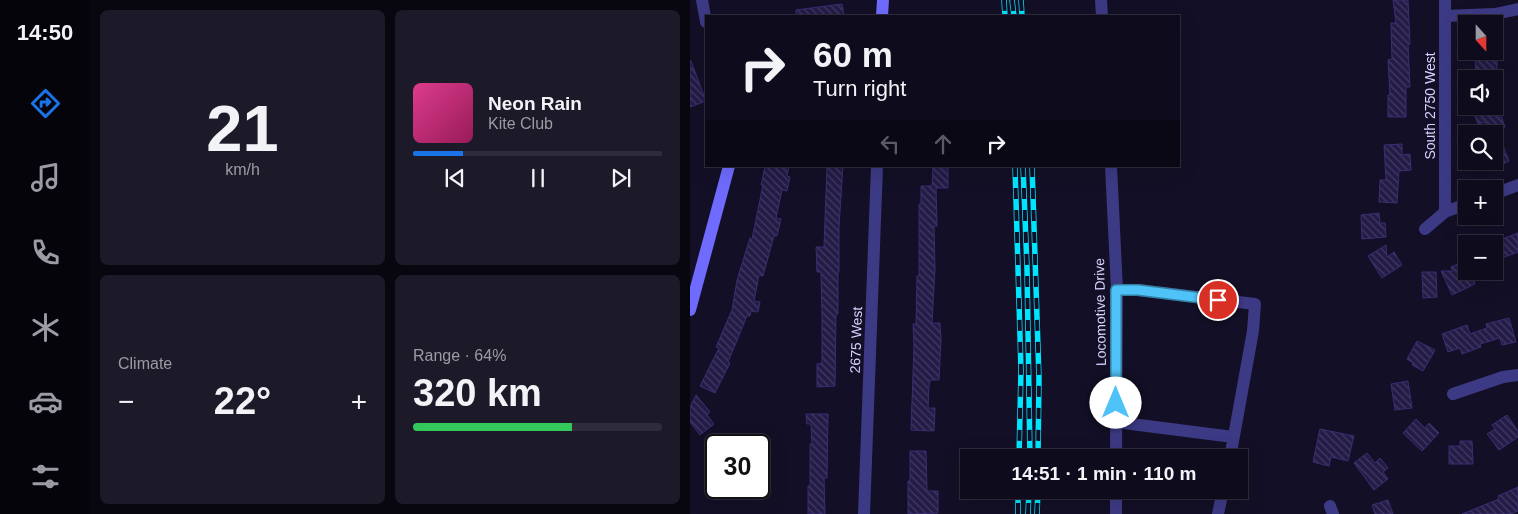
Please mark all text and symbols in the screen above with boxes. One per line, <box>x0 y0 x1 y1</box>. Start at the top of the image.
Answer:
north arrow <box>1458 15 1502 60</box>
map controls <box>1458 15 1503 280</box>
text: 14:50 <box>17 20 73 45</box>
icon: right <box>730 35 795 100</box>
text: 60 m <box>813 35 893 74</box>
street label: South 2750 West <box>1422 52 1438 160</box>
button: sound <box>1458 70 1503 115</box>
text: Turn right <box>813 76 906 101</box>
icon: directions <box>28 86 63 121</box>
text: 21 <box>206 92 279 165</box>
text: Neon Rain <box>488 93 582 114</box>
text: Kite Club <box>488 115 553 132</box>
button: search <box>1458 125 1503 170</box>
icon: left <box>876 130 904 158</box>
icon: ahead <box>929 130 957 158</box>
icon: right <box>982 130 1010 158</box>
icon: music <box>28 160 63 195</box>
text: km/h <box>225 161 260 178</box>
icon: previous <box>441 164 469 192</box>
icon: pause <box>524 164 552 192</box>
icon: next <box>607 164 635 192</box>
button: + <box>1458 180 1503 225</box>
icon: phone <box>28 235 63 270</box>
button: − <box>1458 235 1503 280</box>
street label: Locomotive Drive <box>1091 258 1109 366</box>
pin <box>1197 279 1239 321</box>
icon: arrive <box>1204 286 1232 314</box>
street label: 2675 West <box>847 306 865 374</box>
icon: climate <box>28 310 63 345</box>
text: Range · 64% <box>413 347 506 364</box>
text: Climate <box>118 355 172 372</box>
text: 320 km <box>413 372 542 414</box>
position arrow <box>1089 376 1141 428</box>
text: 22° <box>214 380 271 422</box>
icon: car <box>28 384 63 419</box>
text: − <box>118 386 134 417</box>
text: + <box>351 386 367 417</box>
speed limit sign: 30 <box>705 434 770 499</box>
icon: filters <box>28 459 63 494</box>
text: 14:51 · 1 min · 110 m <box>1012 463 1196 484</box>

